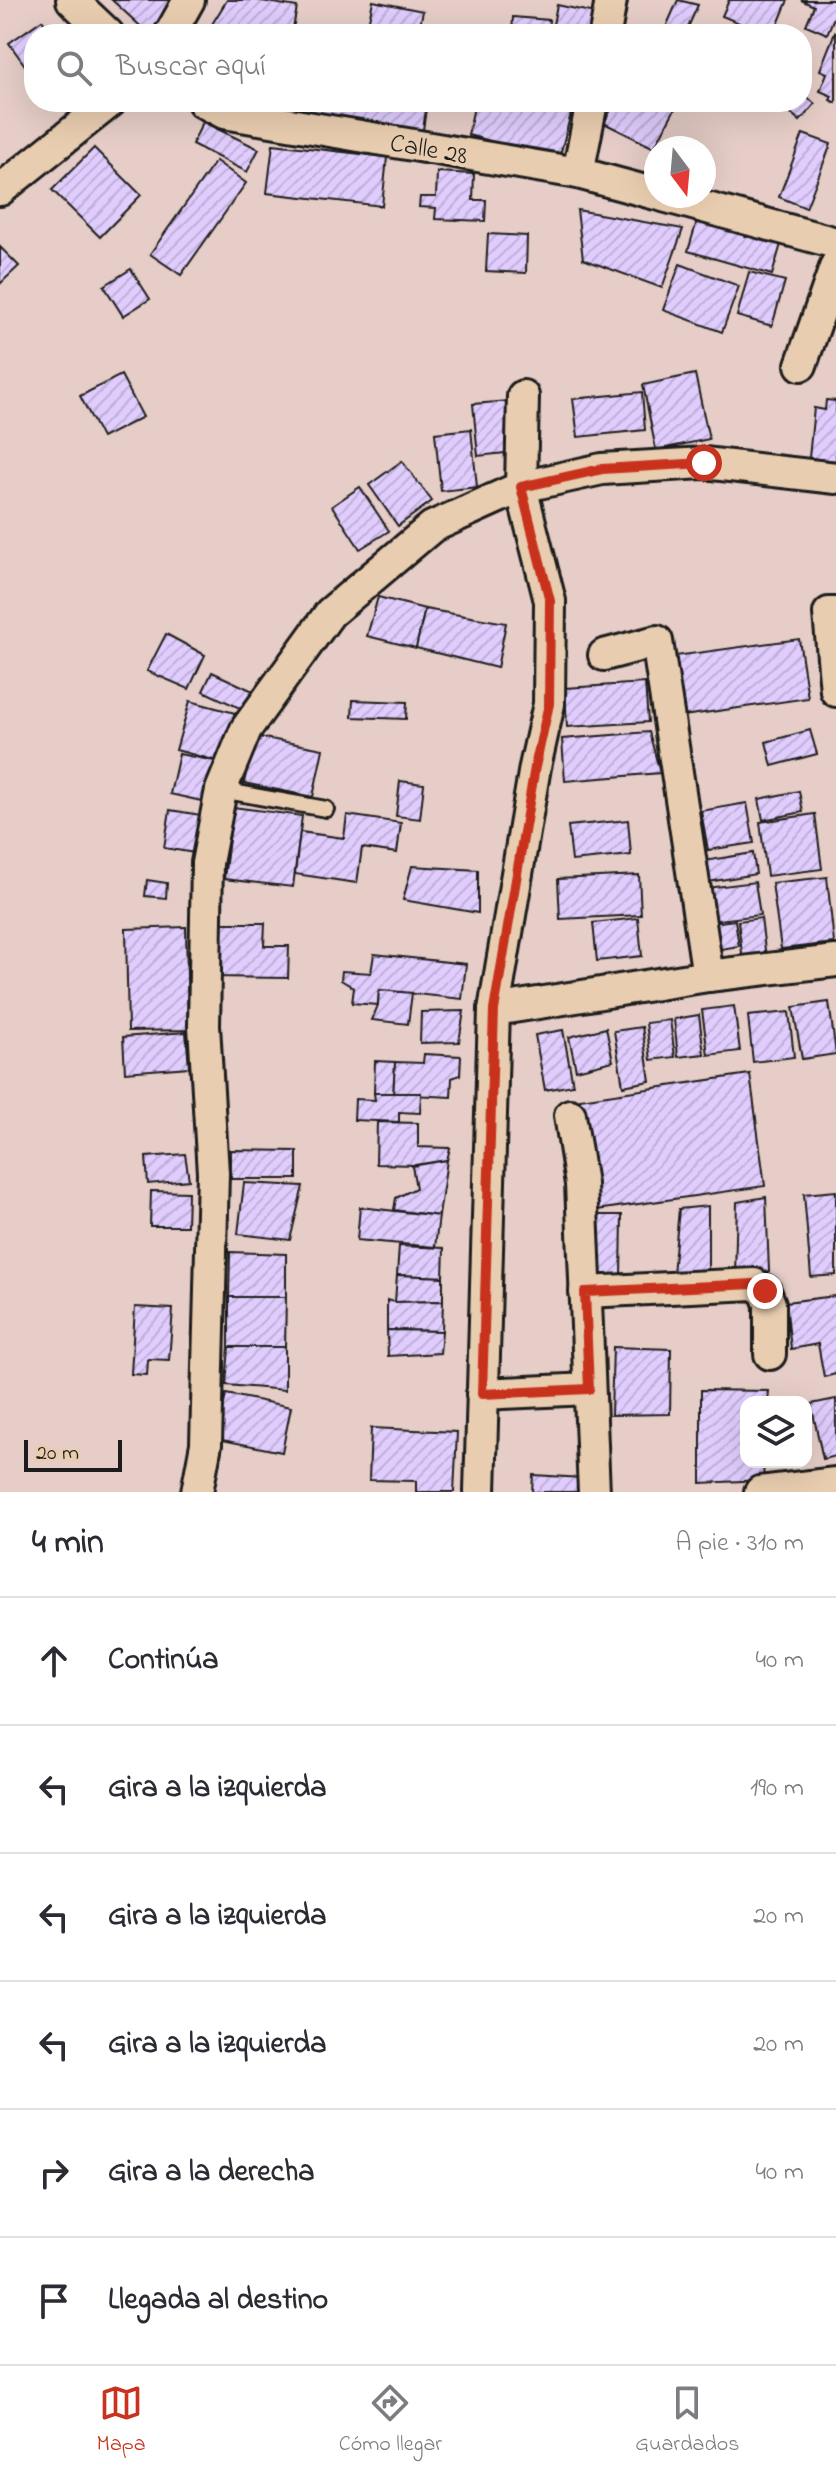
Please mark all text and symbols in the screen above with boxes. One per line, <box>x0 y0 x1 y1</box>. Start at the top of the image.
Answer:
search box <box>24 24 812 112</box>
icon: search <box>52 46 96 90</box>
text: Buscar aquí <box>116 46 266 90</box>
street label: Calle 28 <box>387 125 470 176</box>
north arrow <box>644 136 716 208</box>
route start <box>686 445 722 481</box>
route end <box>747 1273 783 1309</box>
map controls <box>740 1396 812 1468</box>
button: layers <box>740 1396 812 1468</box>
scale bar <box>24 1436 122 1472</box>
text: 20 m <box>36 1438 79 1470</box>
text: 4 min <box>32 1519 104 1569</box>
text: A pie · 310 m <box>676 1525 804 1563</box>
icon: ahead <box>32 1639 76 1683</box>
text: Continúa <box>108 1639 218 1683</box>
text: 40 m <box>755 1642 804 1680</box>
icon: left <box>32 1767 76 1811</box>
text: Gira a la izquierda <box>108 1767 326 1811</box>
text: 190 m <box>750 1770 804 1808</box>
icon: left <box>32 1895 76 1939</box>
text: Gira a la izquierda <box>108 1895 326 1939</box>
text: 20 m <box>753 1898 804 1936</box>
icon: left <box>32 2023 76 2067</box>
text: Gira a la izquierda <box>108 2023 326 2067</box>
text: 20 m <box>753 2026 804 2064</box>
icon: right <box>32 2151 76 2195</box>
text: Gira a la derecha <box>108 2151 314 2195</box>
text: 40 m <box>755 2154 804 2192</box>
icon: arrive <box>32 2279 76 2323</box>
text: Llegada al destino <box>108 2279 328 2323</box>
tab: Mapa <box>97 2381 146 2461</box>
tab: Cómo llegar <box>339 2381 442 2461</box>
tab: Guardados <box>635 2381 739 2461</box>

